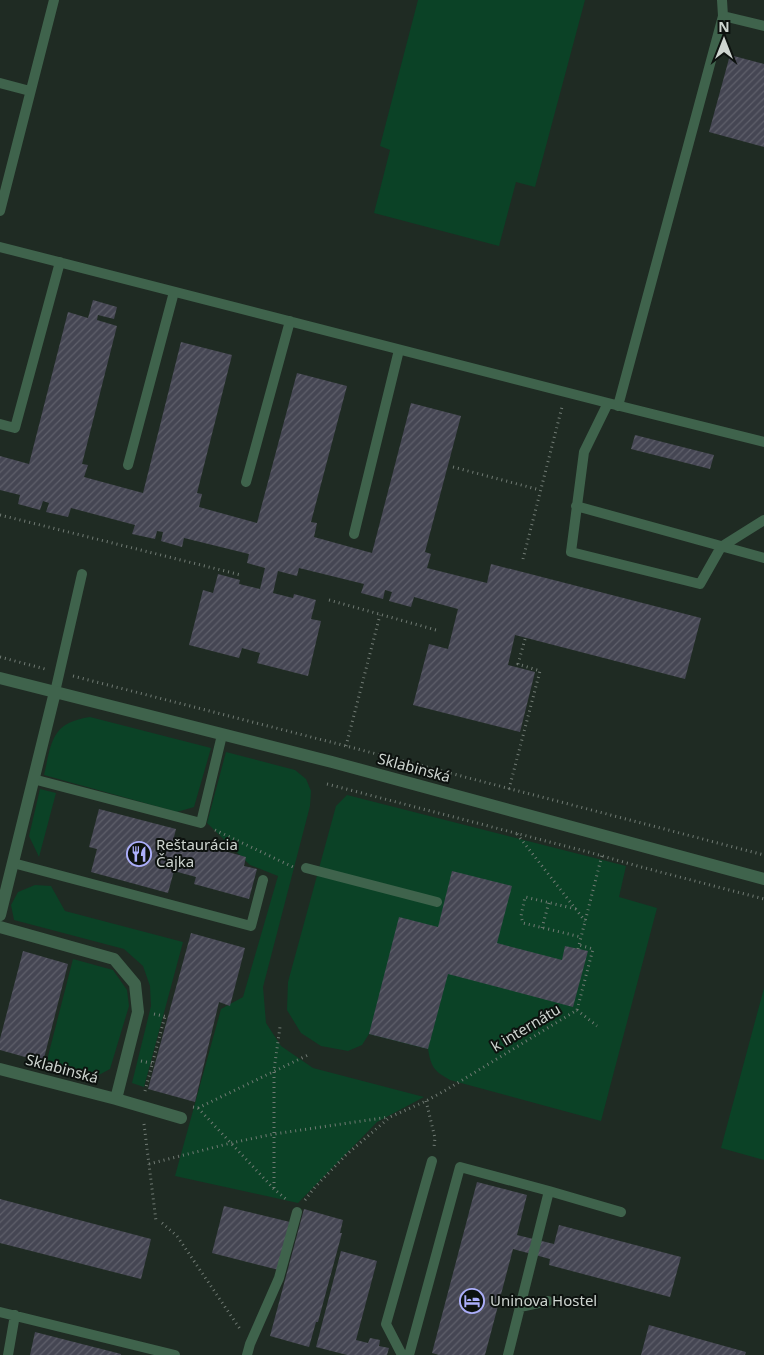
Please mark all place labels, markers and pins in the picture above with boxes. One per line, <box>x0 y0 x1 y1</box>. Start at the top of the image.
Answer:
place label: Reštaurácia Čajka <box>156 834 238 871</box>
restaurant icon: Reštaurácia Čajka <box>126 841 152 867</box>
hotel icon: Uninova Hostel <box>459 1288 485 1314</box>
place label: Uninova Hostel <box>490 1290 597 1310</box>

